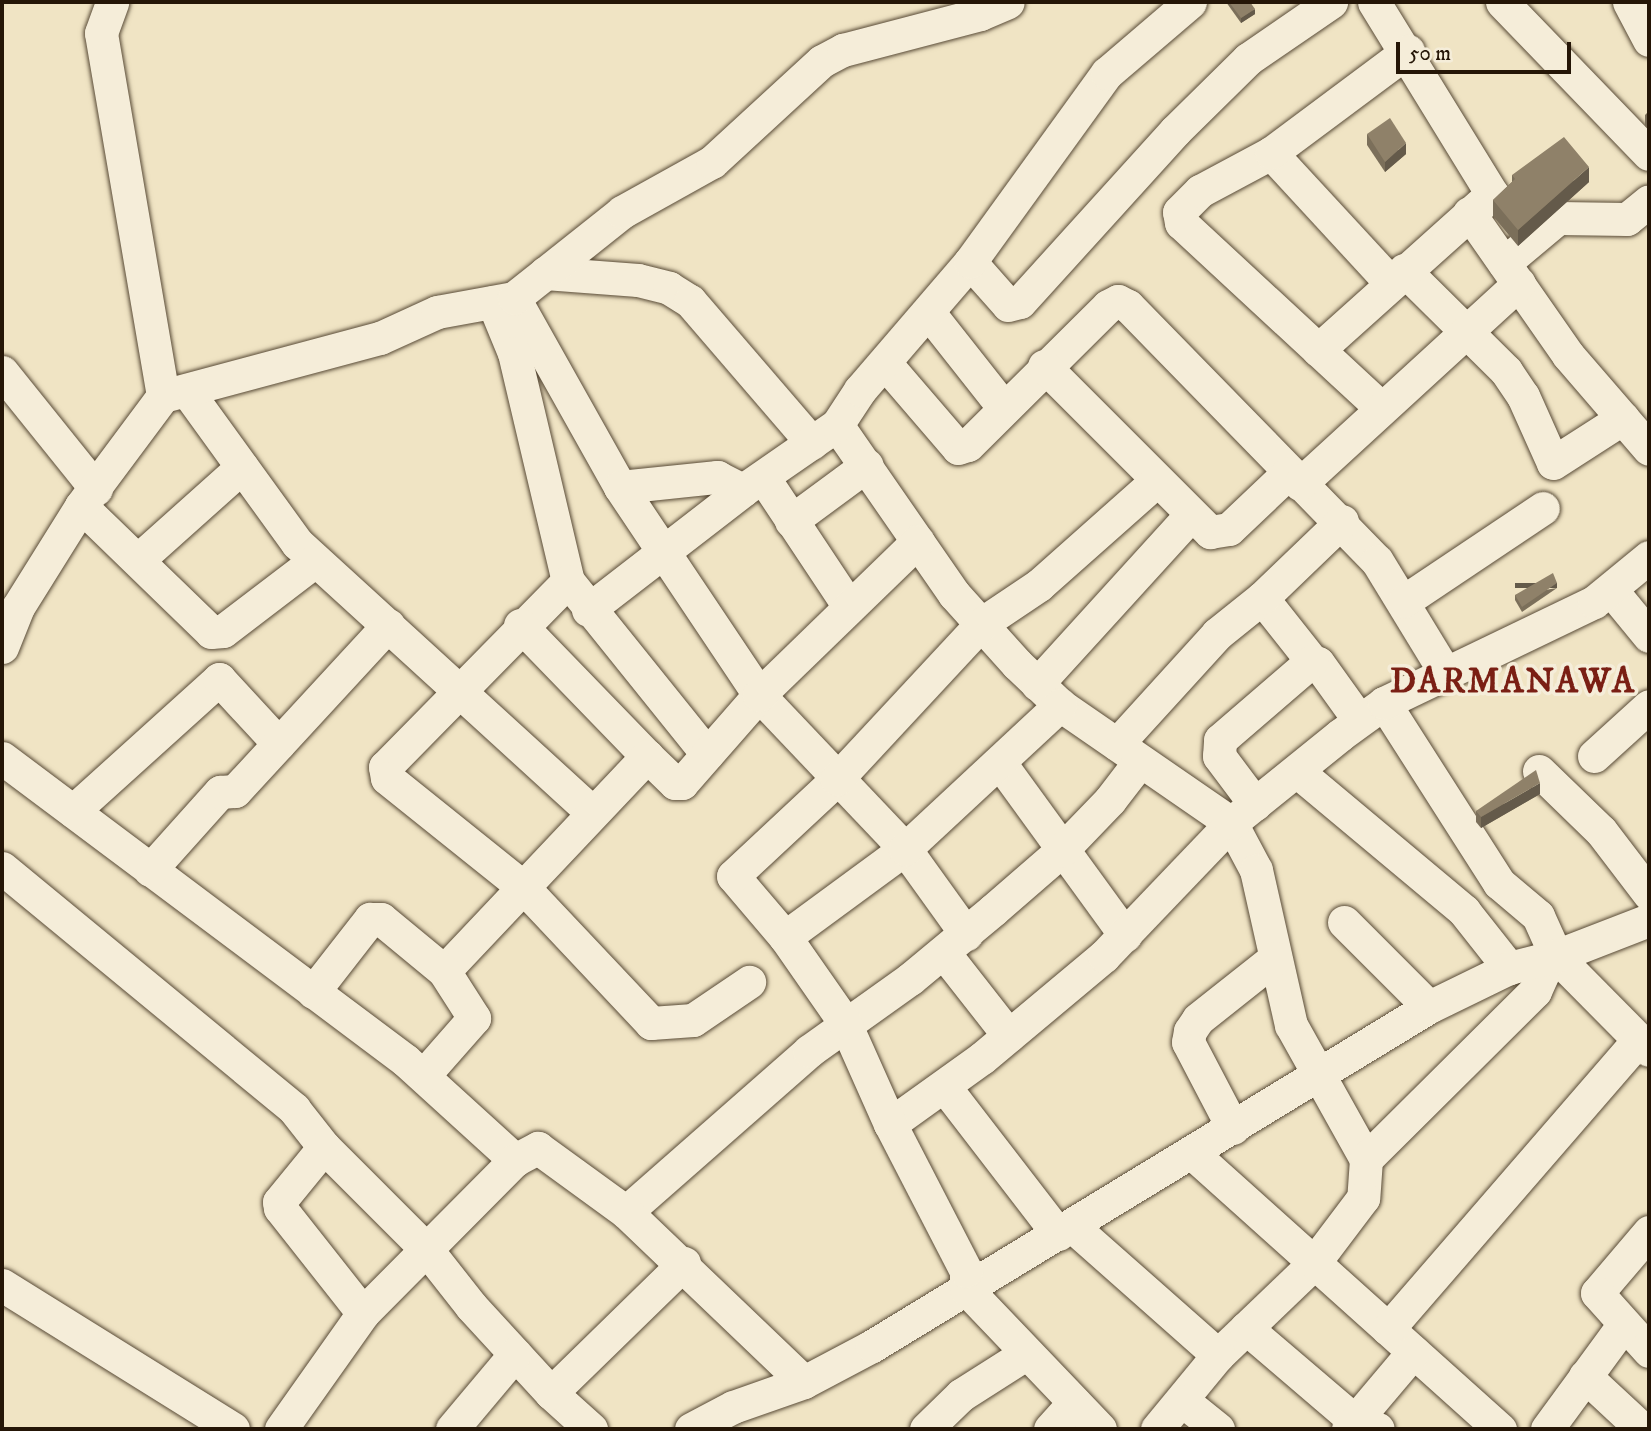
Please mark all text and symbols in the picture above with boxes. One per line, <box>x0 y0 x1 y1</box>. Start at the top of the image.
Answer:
scale bar <box>1399 28 1574 72</box>
text: 50 m <box>1409 41 1451 67</box>
district label: DARMANAWA <box>1391 661 1635 703</box>

